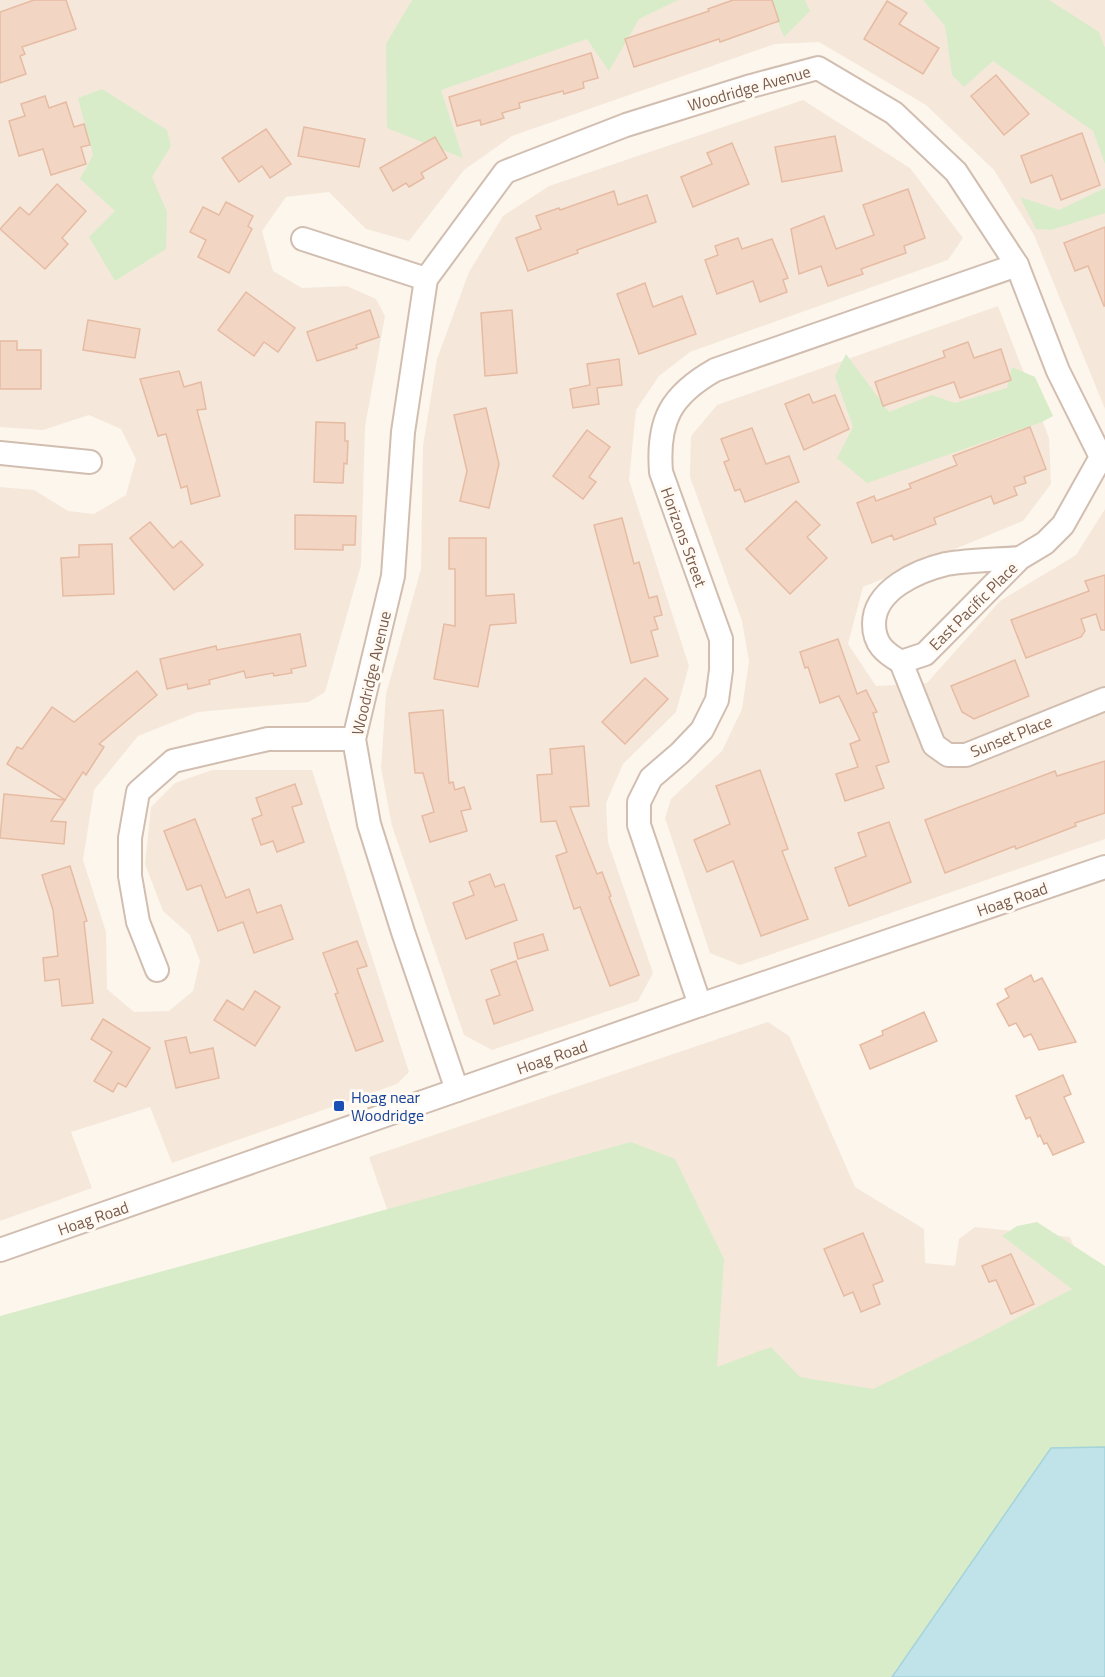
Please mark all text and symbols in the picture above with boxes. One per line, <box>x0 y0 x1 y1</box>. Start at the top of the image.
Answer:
street label: Woodridge Avenue <box>685 59 813 117</box>
street label: Horizons Street <box>655 484 713 591</box>
street label: East Pacific Place <box>923 556 1023 656</box>
street label: Woodridge Avenue <box>345 609 397 737</box>
street label: Sunset Place <box>966 709 1056 763</box>
street label: Hoag Road <box>973 876 1051 922</box>
street label: Hoag Road <box>513 1034 591 1080</box>
place label: Hoag near Woodridge <box>351 1085 424 1127</box>
marker: Hoag near Woodridge <box>332 1099 346 1113</box>
street label: Hoag Road <box>54 1195 132 1241</box>

